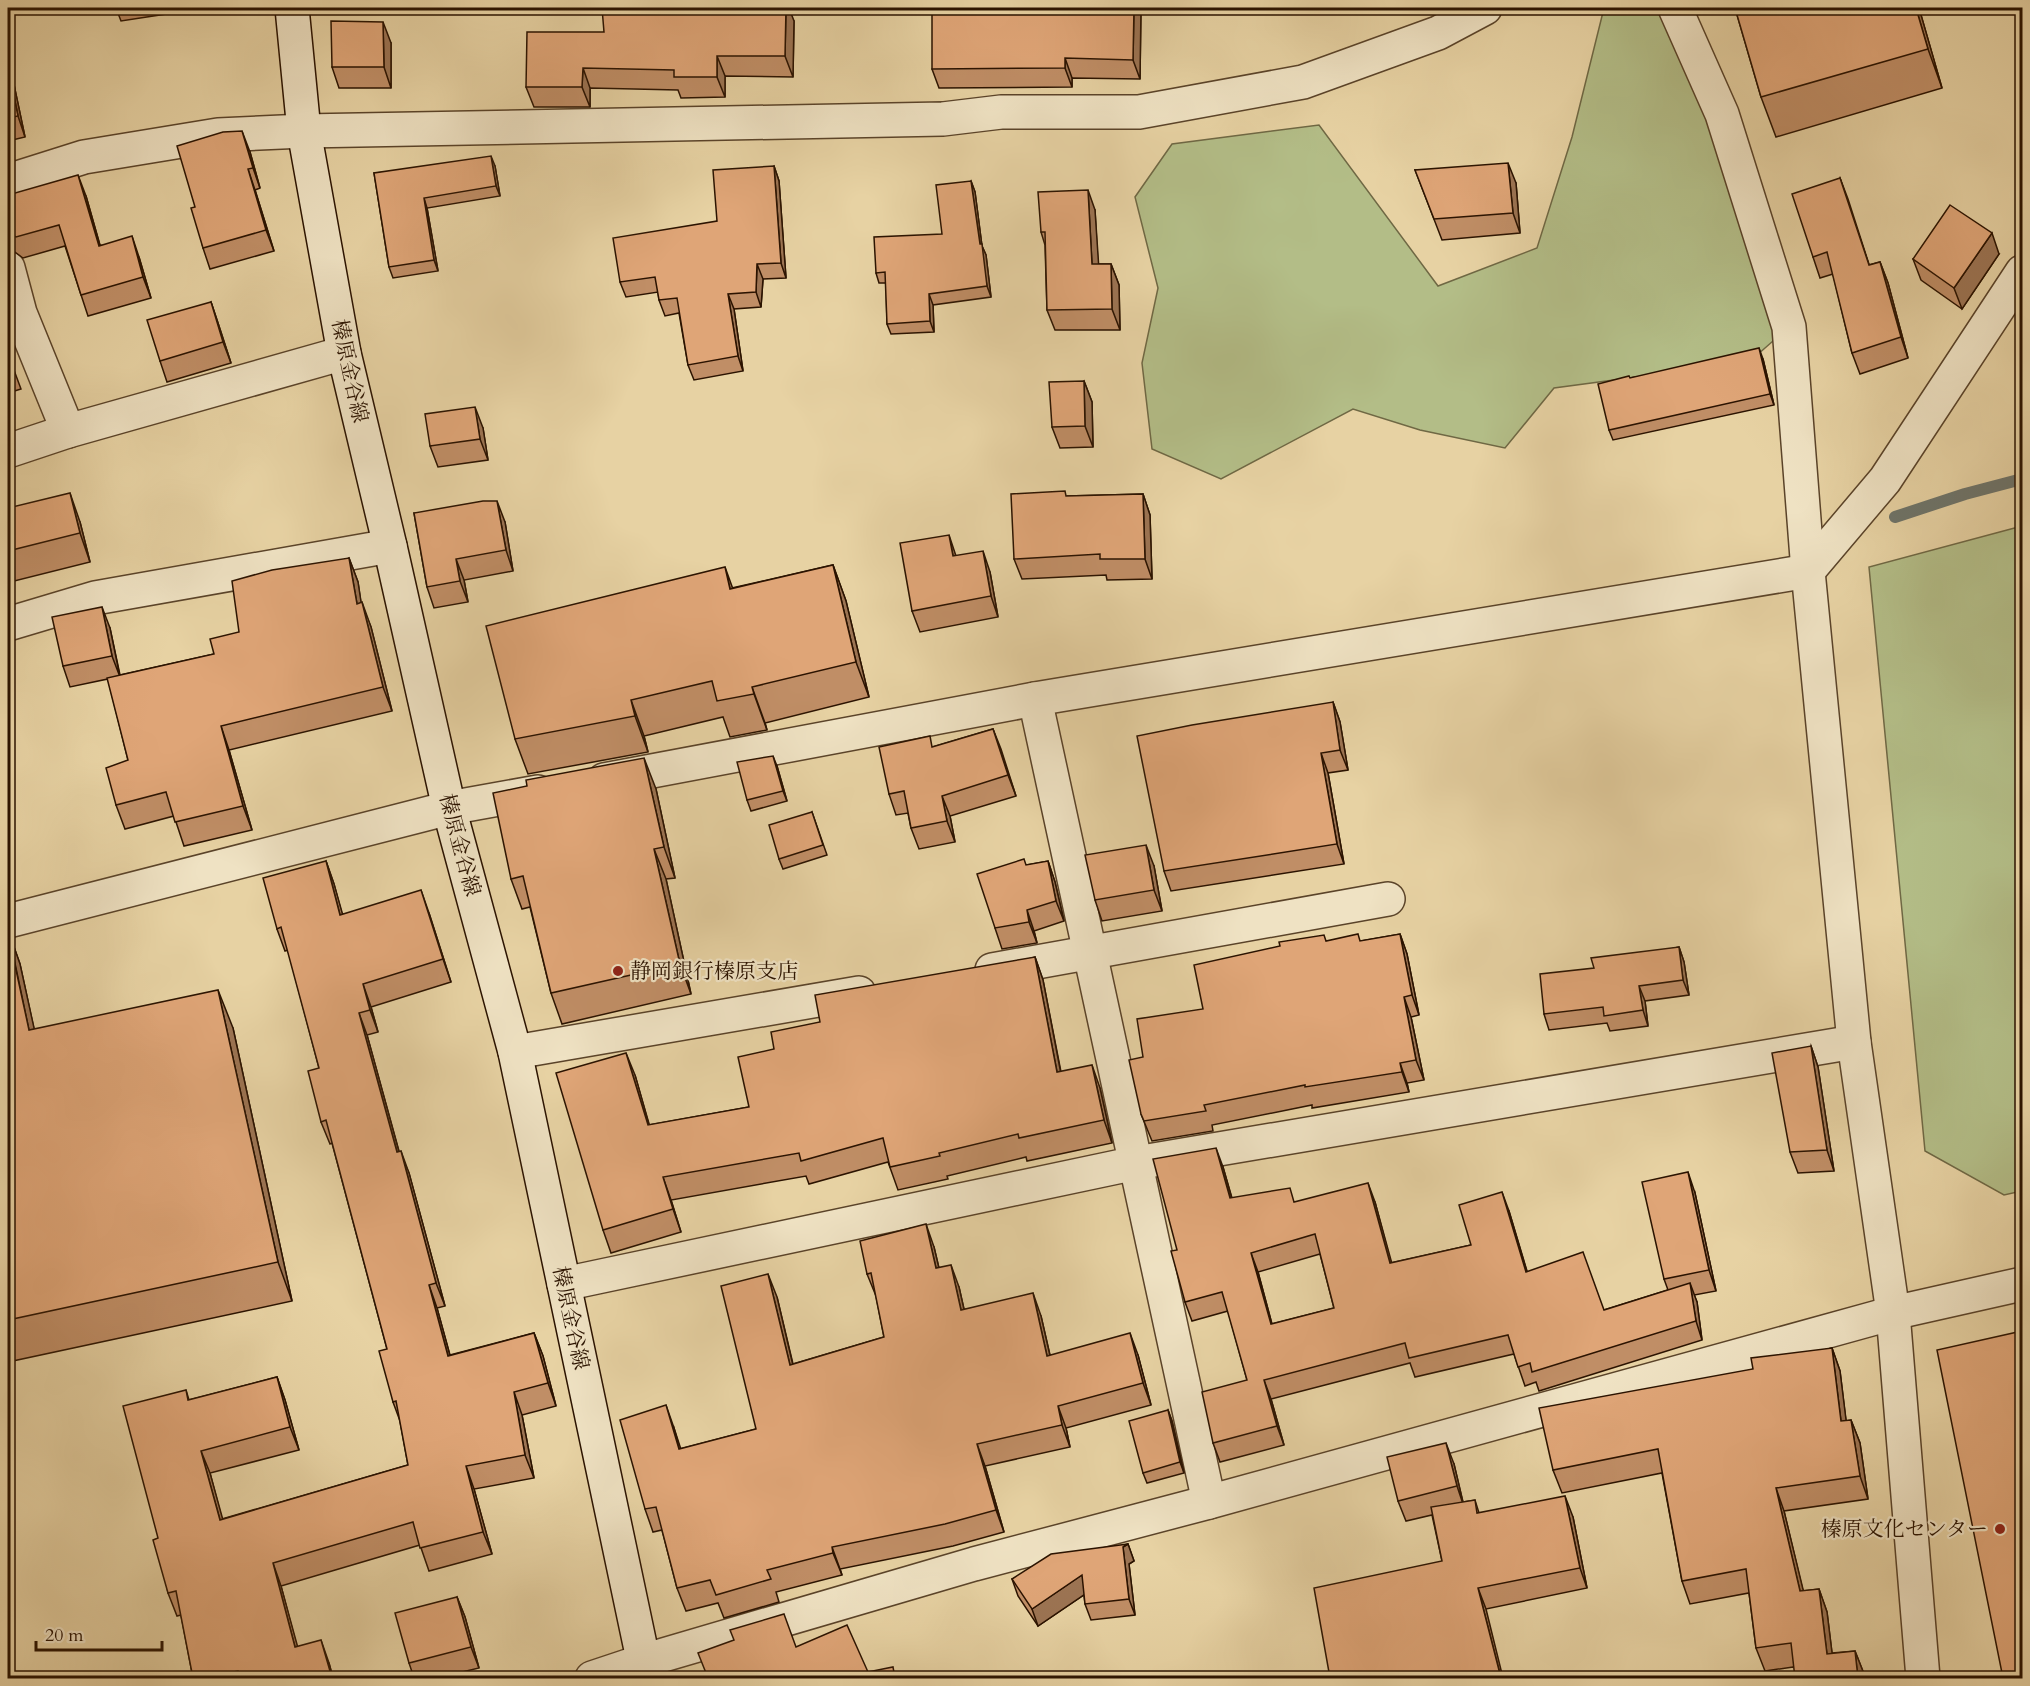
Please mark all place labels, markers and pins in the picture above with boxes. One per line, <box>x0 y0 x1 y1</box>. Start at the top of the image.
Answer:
place label: 静岡銀行榛原支店 <box>630 957 798 986</box>
marker: 静岡銀行榛原支店 <box>611 964 625 978</box>
place label: 榛原文化センター <box>1821 1515 1988 1544</box>
marker: 榛原文化センター <box>1993 1522 2007 1536</box>

